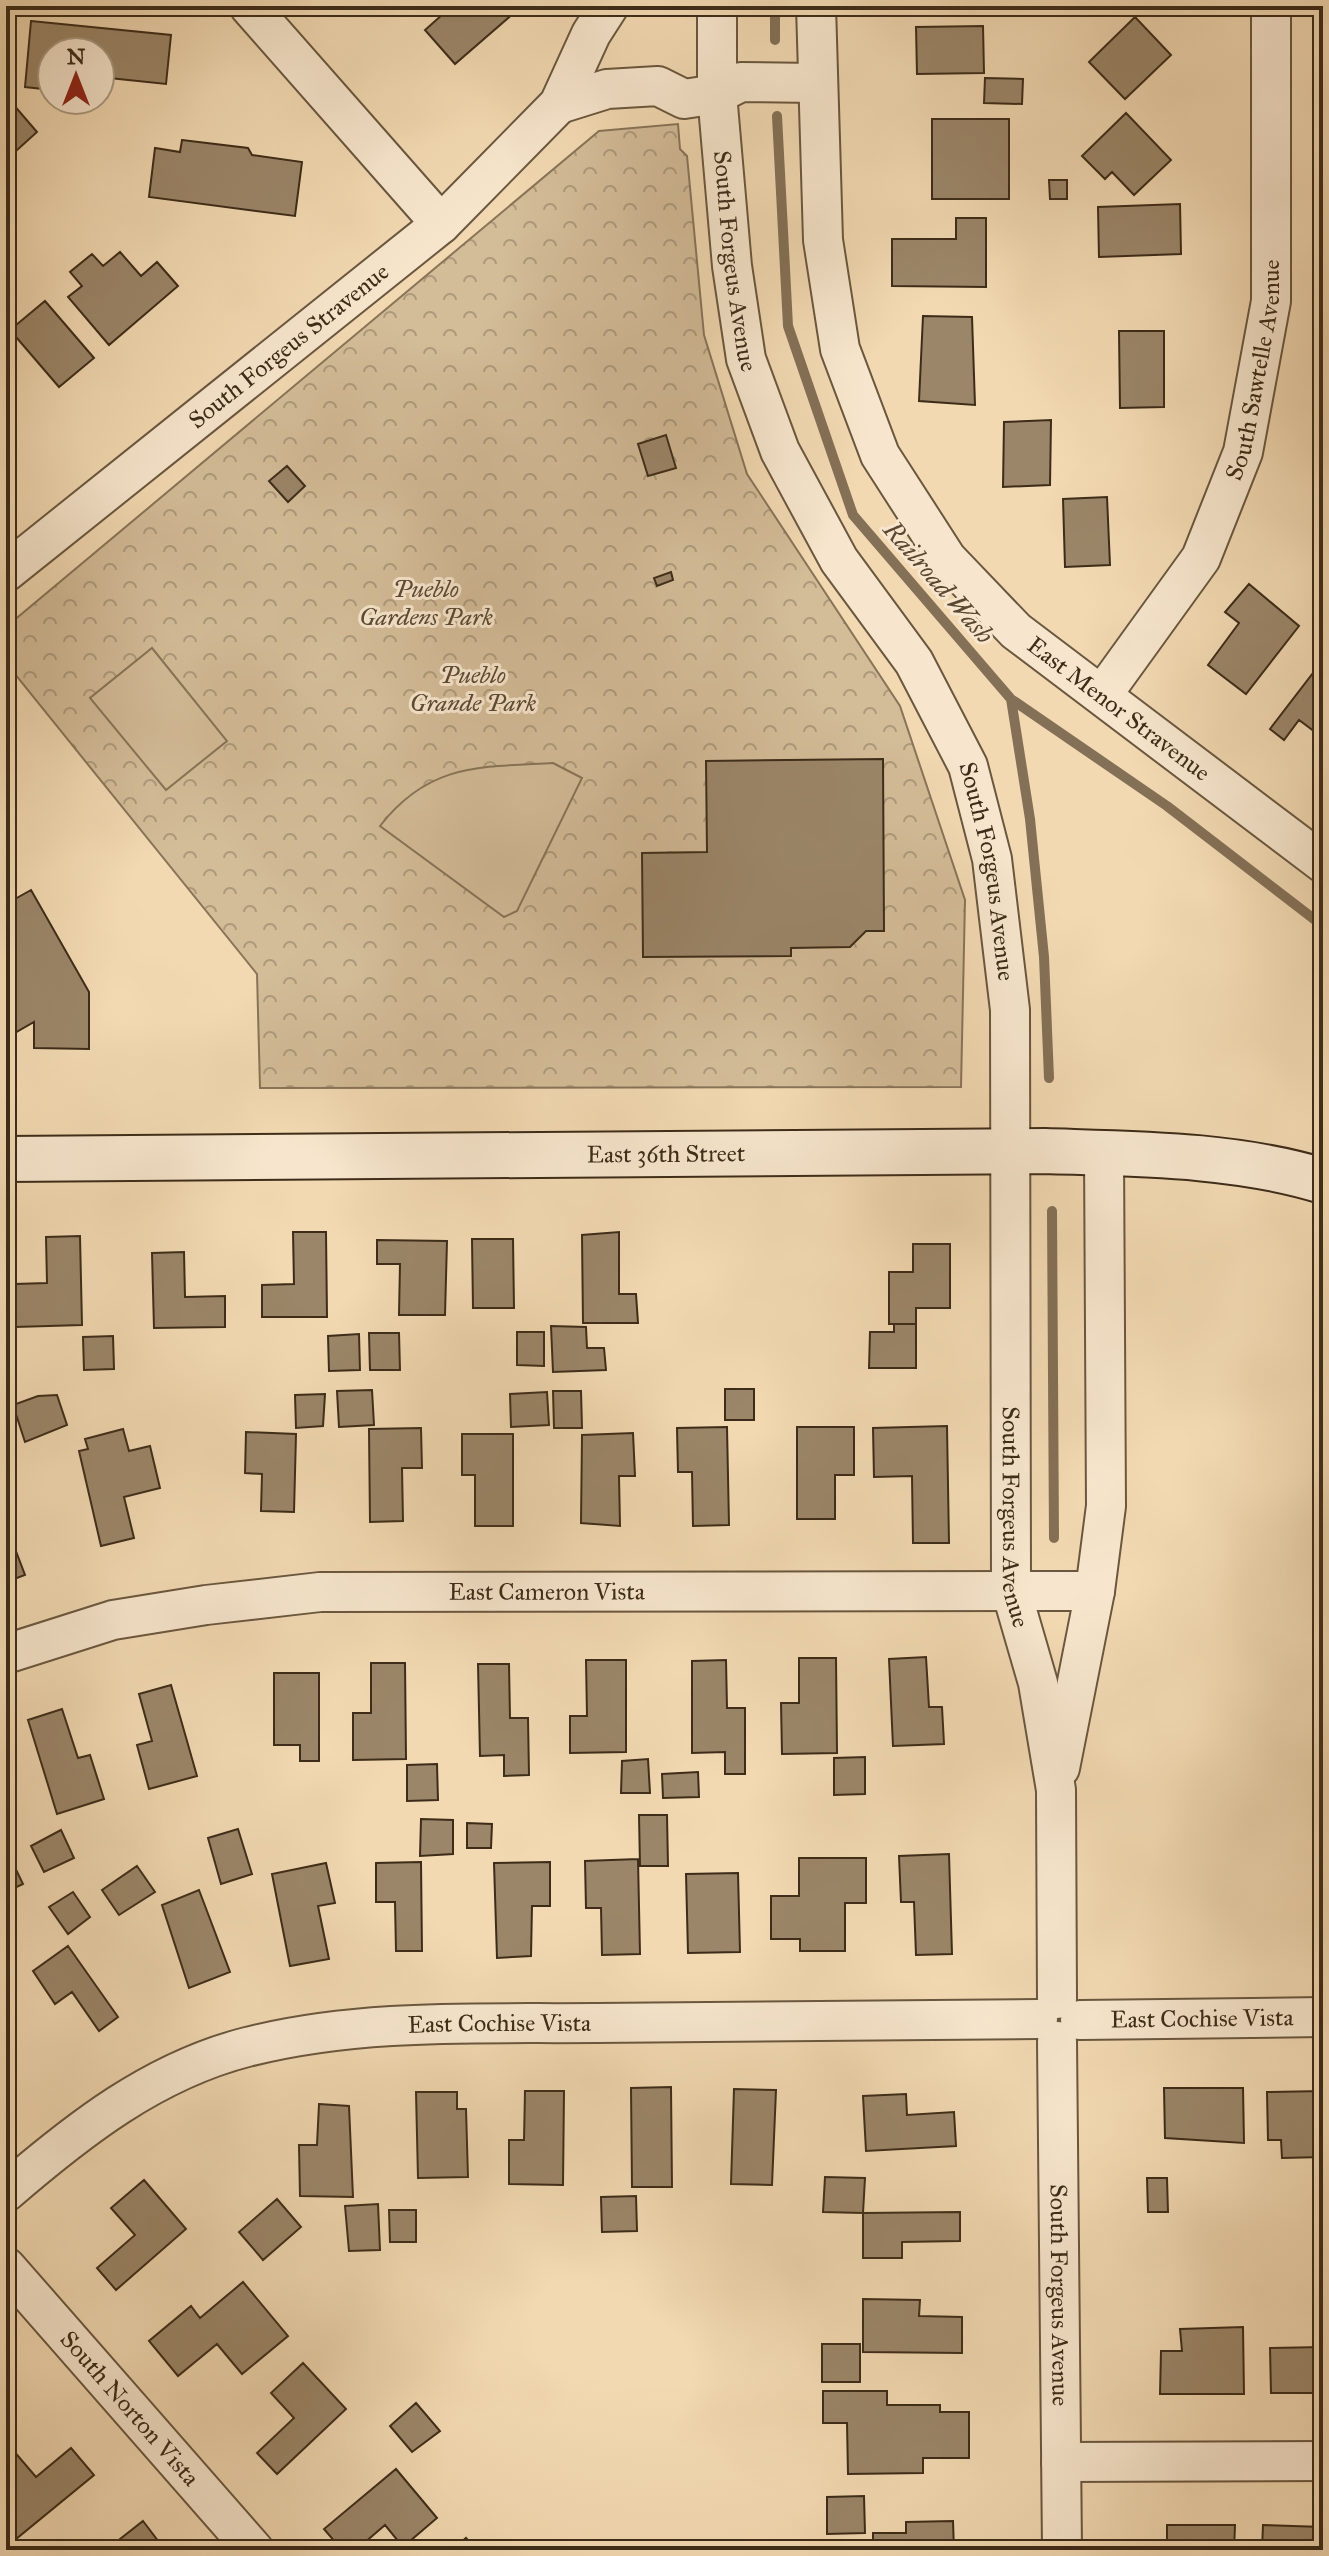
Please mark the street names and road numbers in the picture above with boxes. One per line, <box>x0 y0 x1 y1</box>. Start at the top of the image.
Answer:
street label: South Forgeus Avenue <box>707 149 764 376</box>
street label: South Forgeus Stravenue <box>182 257 395 435</box>
street label: South Sawtelle Avenue <box>1218 260 1286 485</box>
street label: East Menor Stravenue <box>1021 630 1216 788</box>
street label: South Forgeus Avenue <box>953 759 1021 983</box>
street label: East 36th Street <box>587 1138 746 1170</box>
street label: South Forgeus Avenue <box>996 1406 1036 1631</box>
street label: East Cameron Vista <box>449 1577 646 1607</box>
street label: East Cochise Vista <box>1110 2002 1295 2035</box>
street label: East Cochise Vista <box>407 2008 592 2040</box>
street label: South Forgeus Avenue <box>1043 2184 1076 2406</box>
street label: South Norton Vista <box>54 2325 207 2493</box>

